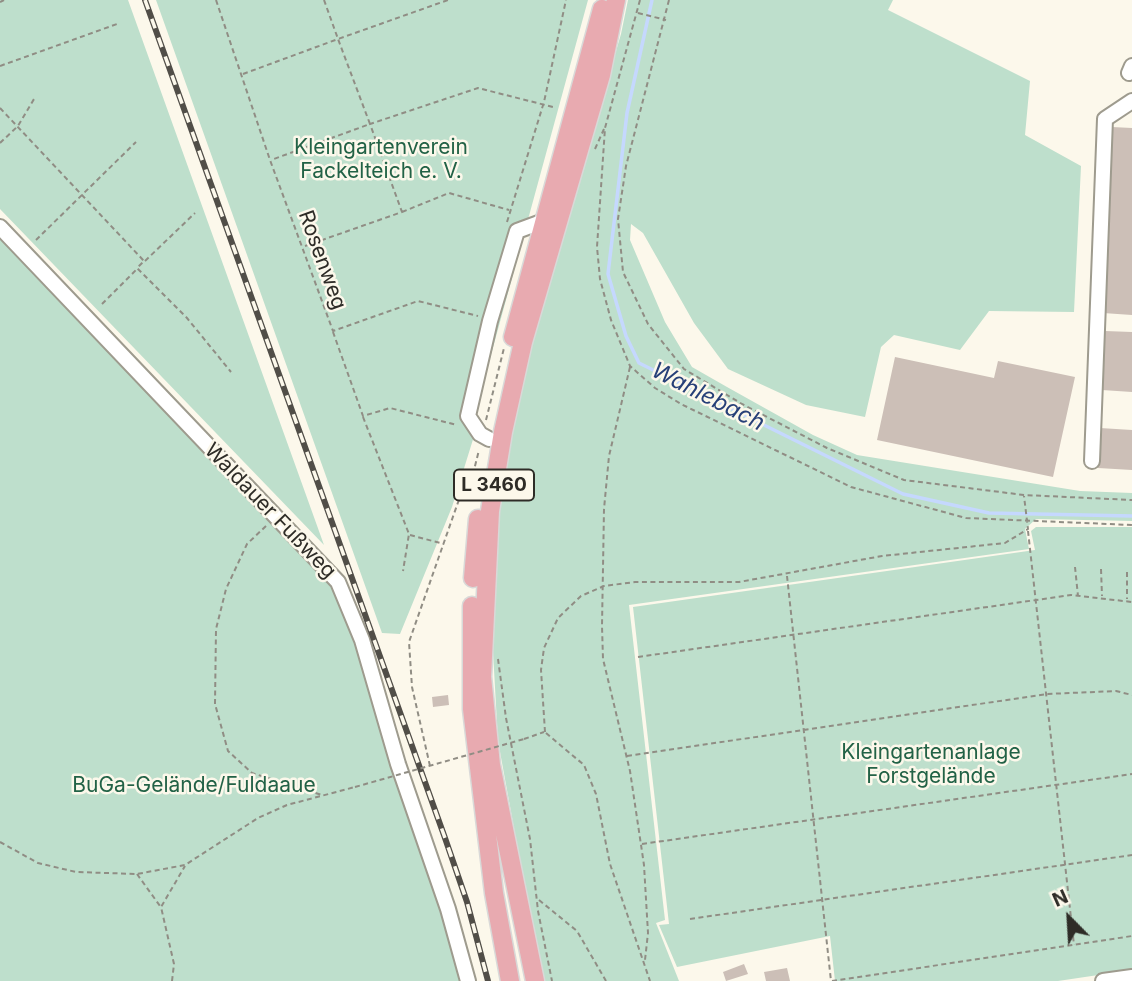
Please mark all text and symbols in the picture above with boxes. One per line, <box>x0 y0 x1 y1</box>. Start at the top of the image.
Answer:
park label: Kleingartenverein Fackelteich e. V. <box>294 135 468 185</box>
street label: Rosenweg <box>292 207 352 313</box>
water label: Wahlebach <box>647 357 769 437</box>
street label: Waldauer Fußweg <box>199 438 341 584</box>
road number: L 3460 <box>454 470 534 500</box>
park label: Kleingartenanlage Forstgelände <box>841 740 1021 790</box>
park label: BuGa-Gelände/Fuldaaue <box>72 773 316 799</box>
north arrow <box>1034 883 1104 953</box>
text: N <box>1049 885 1072 912</box>

